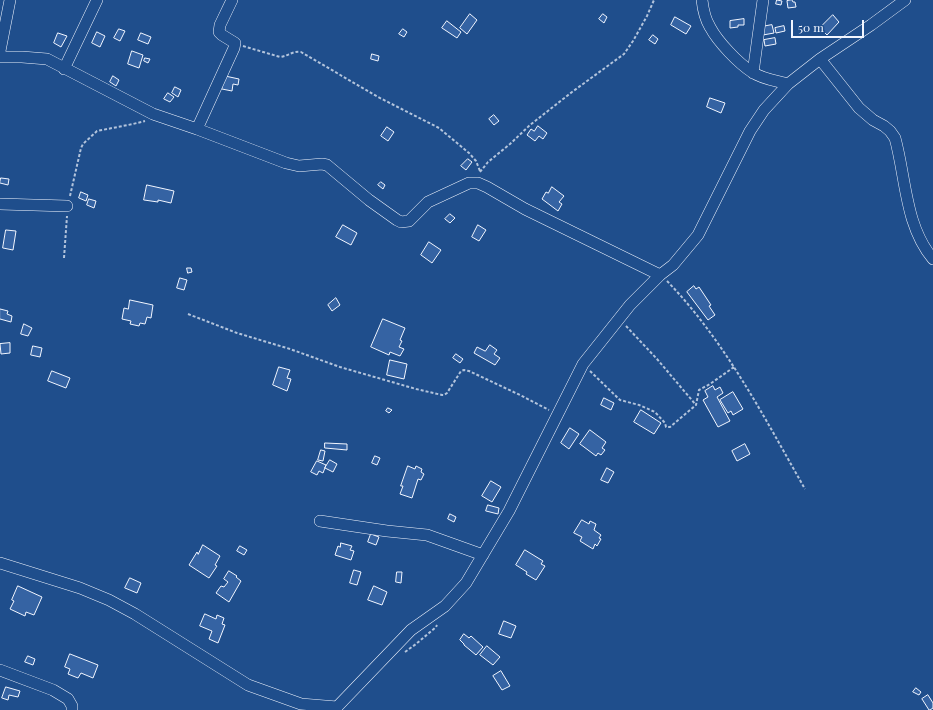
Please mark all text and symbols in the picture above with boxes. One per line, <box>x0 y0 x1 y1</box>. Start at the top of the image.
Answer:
scale bar <box>793 12 866 38</box>
text: 50 m <box>798 19 824 35</box>

